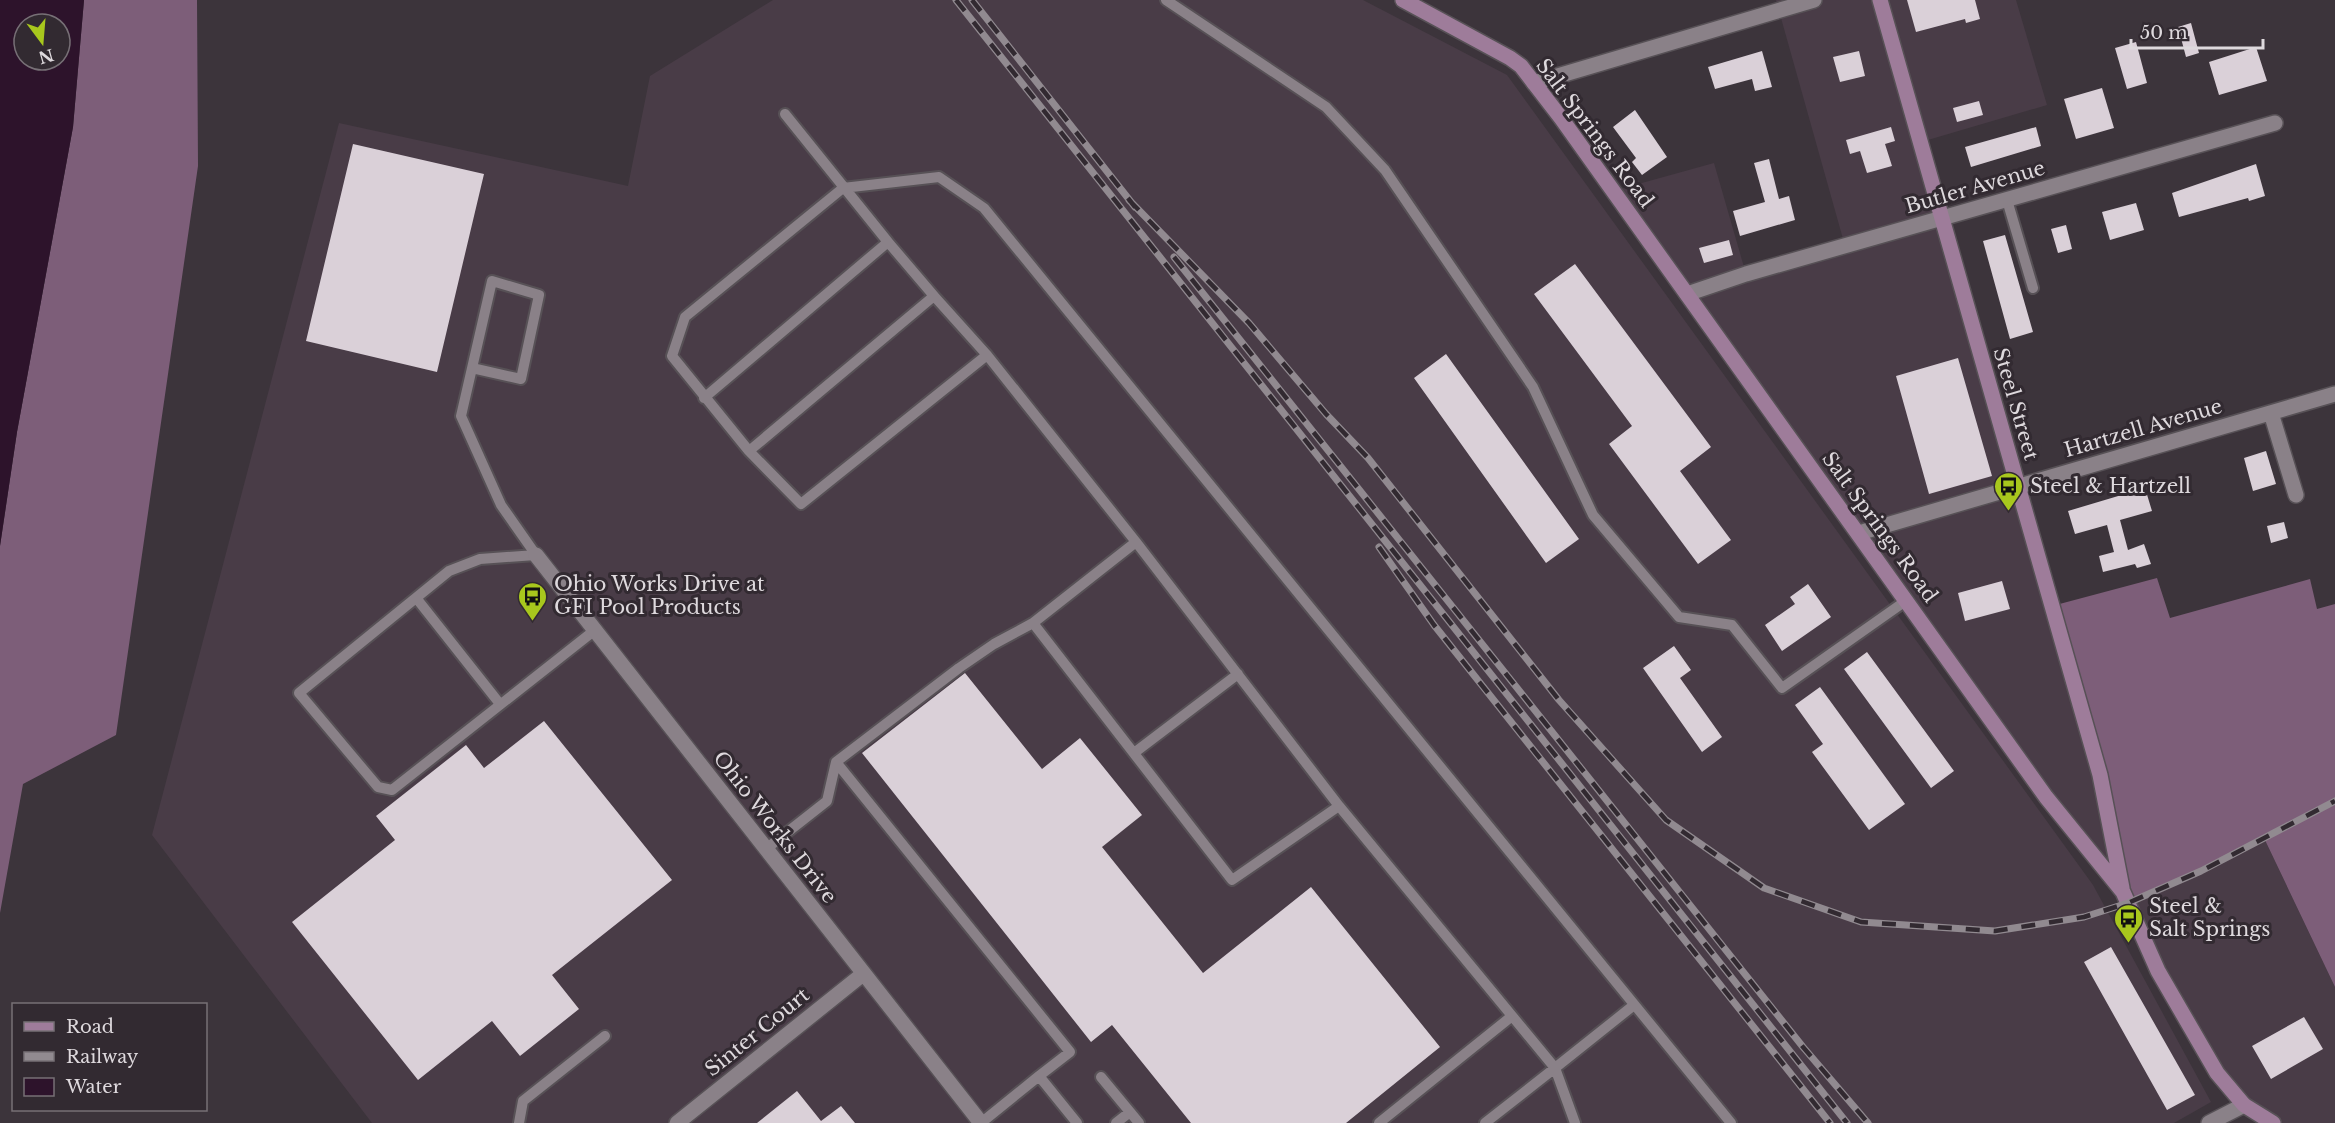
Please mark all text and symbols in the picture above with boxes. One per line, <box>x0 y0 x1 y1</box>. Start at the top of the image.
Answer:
north arrow <box>12 12 72 72</box>
scale bar <box>2131 12 2263 50</box>
text: 50 m <box>2140 22 2188 44</box>
text: N <box>36 45 56 68</box>
street label: Salt Springs Road <box>1531 54 1659 212</box>
street label: Butler Avenue <box>1902 156 2048 218</box>
street label: Steel Street <box>1989 345 2044 463</box>
street label: Hartzell Avenue <box>2061 394 2225 462</box>
street label: Salt Springs Road <box>1817 447 1943 607</box>
bus stop icon: Steel & Hartzell <box>1993 470 2025 512</box>
place label: Steel & Hartzell <box>2030 474 2191 498</box>
place label: Ohio Works Drive at GFI Pool Products <box>554 572 765 619</box>
bus stop icon: Ohio Works Drive at GFI Pool Products <box>517 580 549 622</box>
street label: Ohio Works Drive <box>708 746 842 908</box>
place label: Steel & Salt Springs <box>2149 894 2270 941</box>
bus stop icon: Steel & Salt Springs <box>2112 902 2144 944</box>
street label: Sinter Court <box>700 982 814 1081</box>
legend <box>12 1003 207 1111</box>
text: Road <box>66 1016 114 1038</box>
text: Railway <box>66 1046 139 1068</box>
text: Water <box>65 1076 122 1098</box>

